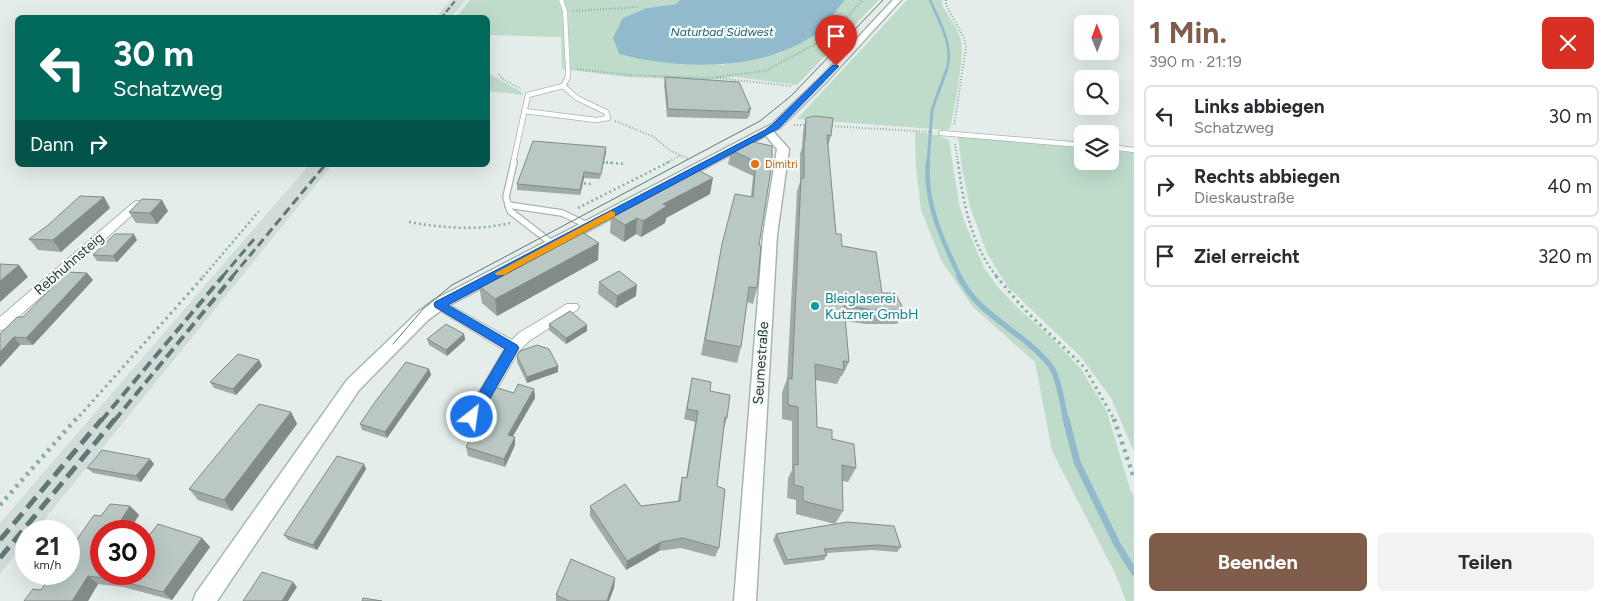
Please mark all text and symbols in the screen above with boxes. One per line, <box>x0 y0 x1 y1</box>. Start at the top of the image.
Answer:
text: 1 Min. <box>1149 14 1227 51</box>
pin <box>815 15 857 66</box>
north arrow <box>1074 15 1119 60</box>
map controls <box>1074 15 1119 170</box>
button: close <box>1542 17 1594 69</box>
icon: arrive <box>822 22 850 50</box>
water label: Naturbad Südwest <box>670 25 774 39</box>
text: 30 m <box>113 33 194 75</box>
icon: left <box>30 35 95 100</box>
text: 390 m · 21:19 <box>1149 52 1242 71</box>
button: search <box>1074 70 1119 115</box>
text: Schatzweg <box>113 75 223 102</box>
text: Links abbiegen <box>1194 95 1325 118</box>
icon: left <box>1151 102 1179 130</box>
text: 30 m <box>1549 105 1592 128</box>
text: Schatzweg <box>1194 118 1274 137</box>
button: layers <box>1074 125 1119 170</box>
icon: right <box>84 130 112 158</box>
text: Dann <box>30 133 74 156</box>
marker: Dimitri <box>749 158 761 170</box>
place label: Dimitri <box>765 158 797 171</box>
text: Rechts abbiegen <box>1194 165 1340 188</box>
icon: right <box>1151 172 1179 200</box>
text: 40 m <box>1547 175 1592 198</box>
text: Dieskaustraße <box>1194 188 1294 207</box>
street label: Rebhuhnsteig <box>31 229 107 299</box>
icon: arrive <box>1151 242 1179 270</box>
text: Ziel erreicht <box>1194 245 1300 268</box>
text: 320 m <box>1538 245 1592 268</box>
place label: Bleiglaserei Kutzner GmbH <box>825 290 918 323</box>
marker: Bleiglaserei Kutzner GmbH <box>809 300 821 312</box>
street label: Seumestraße <box>750 321 772 405</box>
position arrow <box>445 390 497 442</box>
speed limit sign: 30 <box>90 520 155 585</box>
text: 21 <box>35 531 60 561</box>
button: Beenden <box>1149 533 1367 591</box>
button: Teilen <box>1377 533 1594 591</box>
text: km/h <box>34 558 61 572</box>

